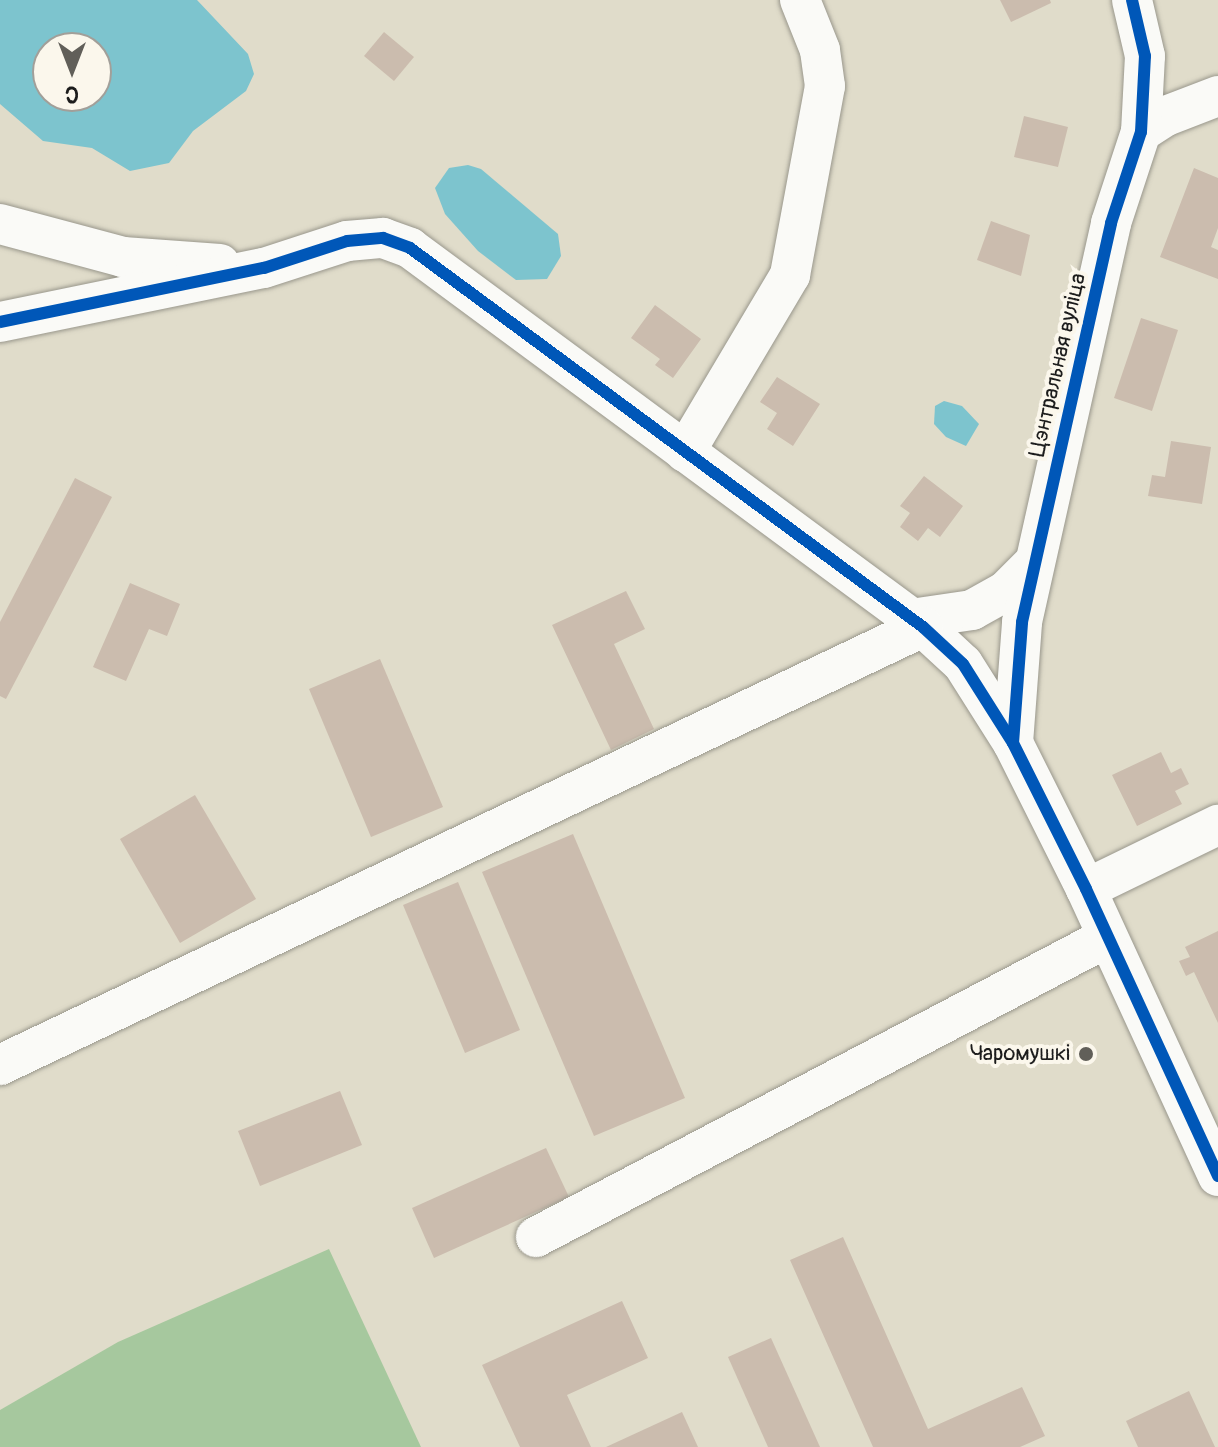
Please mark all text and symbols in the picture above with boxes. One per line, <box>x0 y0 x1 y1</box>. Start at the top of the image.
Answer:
north arrow <box>32 32 112 112</box>
text: С <box>65 80 79 108</box>
street label: Цэнтральная вуліца <box>1024 271 1092 459</box>
place label: Чаромушкі <box>970 1041 1070 1067</box>
marker: Чаромушкі <box>1077 1045 1095 1063</box>

